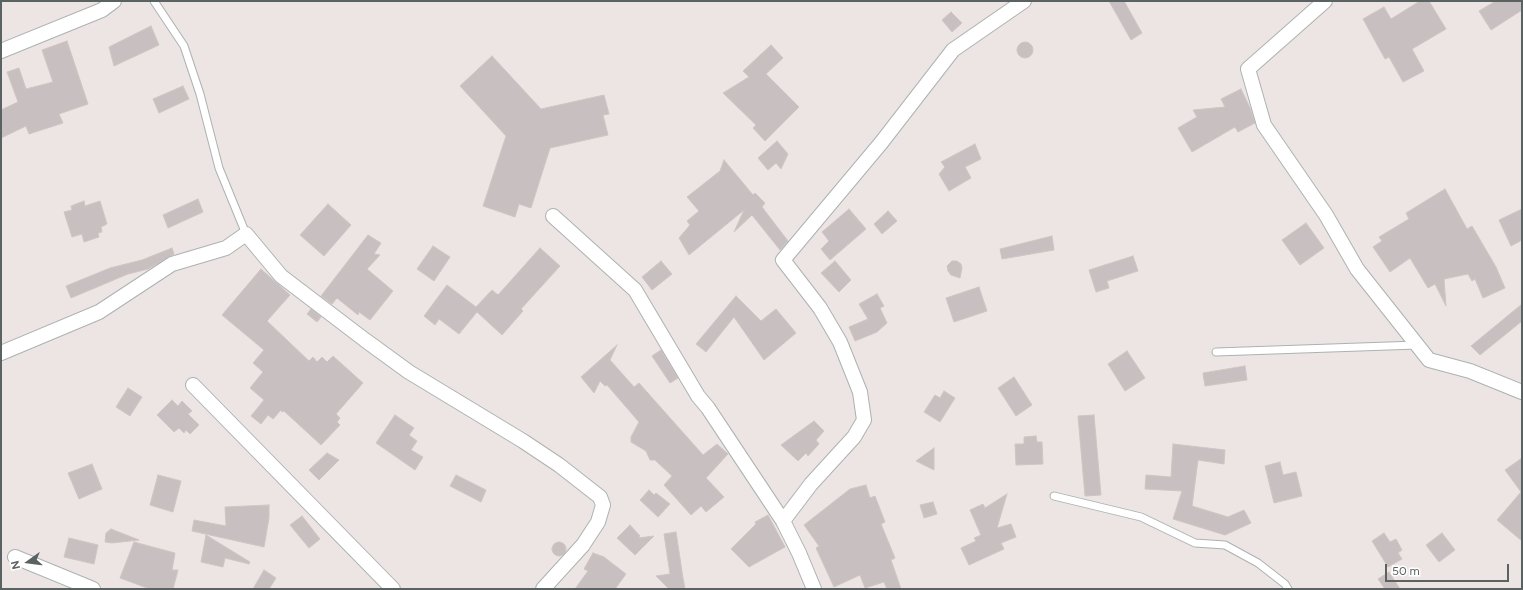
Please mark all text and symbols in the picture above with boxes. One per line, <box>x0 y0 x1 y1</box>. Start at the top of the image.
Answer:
north arrow <box>8 542 48 582</box>
scale bar <box>1387 556 1511 582</box>
text: N <box>9 559 23 571</box>
text: 50 m <box>1392 564 1420 578</box>

